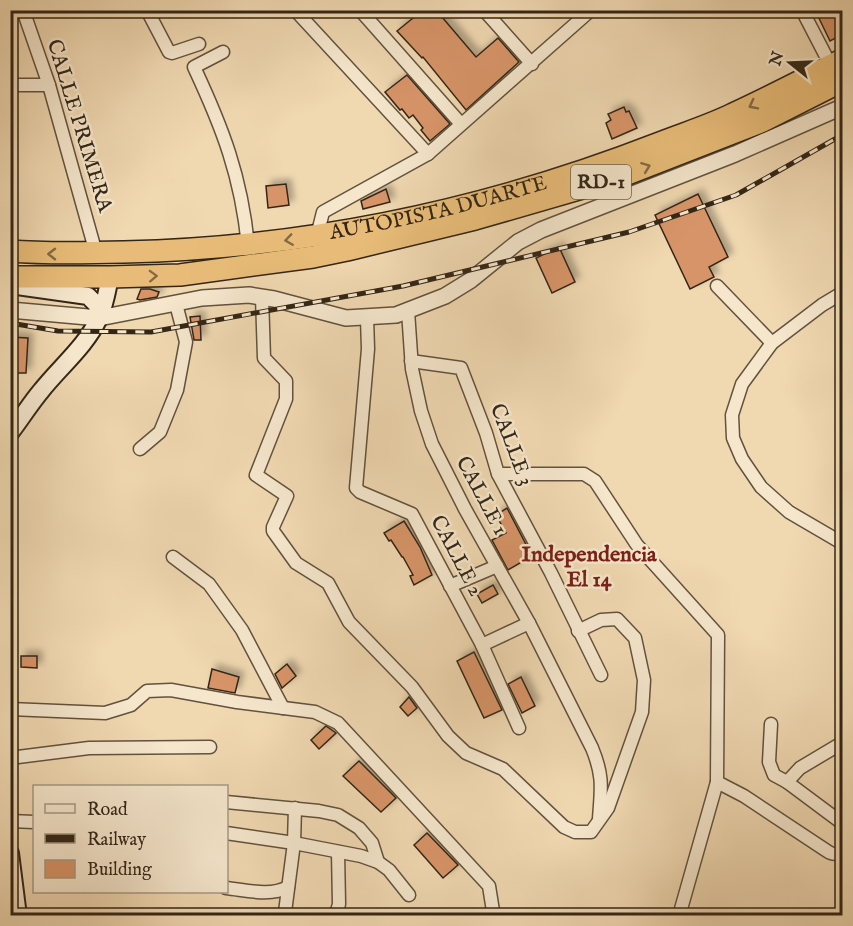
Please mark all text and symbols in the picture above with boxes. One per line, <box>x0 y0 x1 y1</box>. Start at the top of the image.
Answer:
north arrow <box>760 33 820 93</box>
street label: CALLE PRIMERA <box>40 36 118 217</box>
text: N <box>766 49 789 70</box>
one-way arrow <box>748 97 759 109</box>
one-way arrow <box>640 161 651 174</box>
road number: RD-1 <box>571 165 631 199</box>
street label: AUTOPISTA DUARTE <box>326 170 550 247</box>
one-way arrow <box>284 233 293 246</box>
one-way arrow <box>48 247 57 260</box>
one-way arrow <box>148 269 157 282</box>
street label: CALLE 3 <box>483 400 539 490</box>
street label: CALLE 1 <box>449 452 513 540</box>
street label: CALLE 2 <box>423 511 489 601</box>
district label: Independencia El 14 <box>521 541 657 594</box>
legend <box>33 785 228 893</box>
text: Road <box>87 799 128 822</box>
text: Railway <box>87 829 146 852</box>
text: Building <box>87 859 152 882</box>

